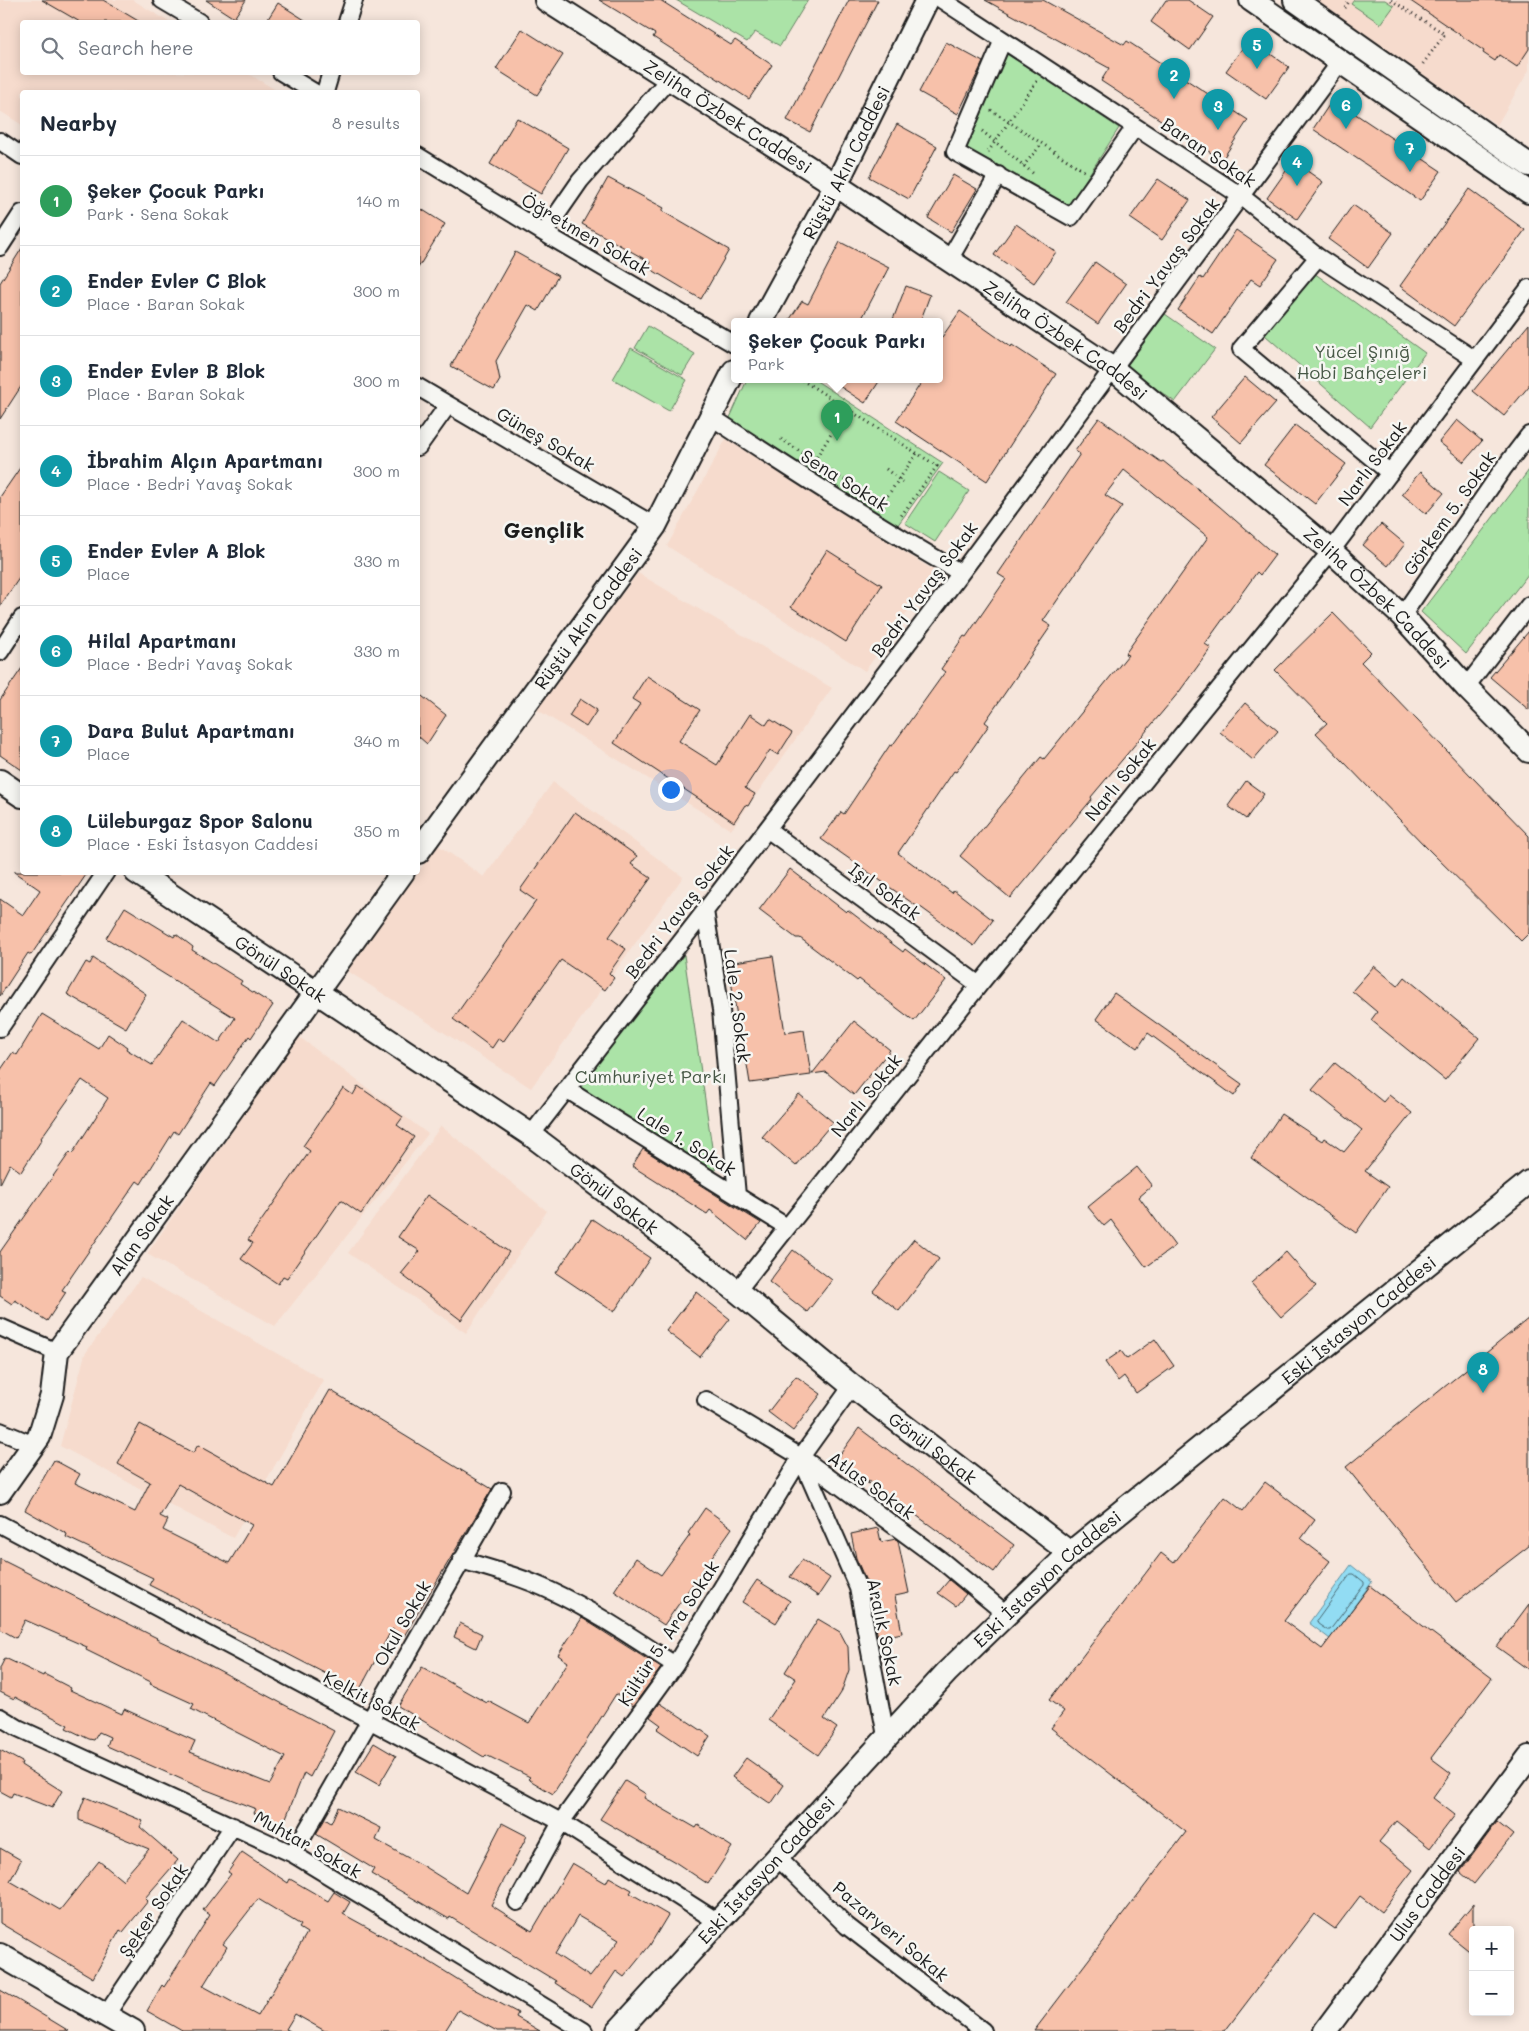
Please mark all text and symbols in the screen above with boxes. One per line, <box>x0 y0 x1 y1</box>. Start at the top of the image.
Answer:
search box <box>20 20 420 75</box>
pin: 5 <box>1241 28 1273 69</box>
icon: search <box>38 34 66 62</box>
text: Search here <box>78 35 194 60</box>
street label: Zeliha Özbek Caddesi <box>639 54 817 179</box>
pin: 2 <box>1158 58 1190 99</box>
street label: Rüştü Akın Caddesi <box>797 81 895 243</box>
pin: 6 <box>1330 88 1362 129</box>
pin: 3 <box>1202 89 1234 130</box>
text: Nearby <box>40 109 117 136</box>
street label: Baran Sokak <box>1157 111 1261 193</box>
text: 8 results <box>332 112 400 133</box>
pin: 7 <box>1394 131 1426 172</box>
pin: 4 <box>1281 145 1313 186</box>
text: Şeker Çocuk Parkı <box>87 178 265 203</box>
street label: Öğretmen Sokak <box>517 187 655 281</box>
text: 1 <box>52 190 60 211</box>
text: 140 m <box>356 190 400 211</box>
street label: Bedri Yavaş Sokak <box>1107 193 1225 337</box>
text: Park · Sena Sokak <box>87 203 229 224</box>
text: Ender Evler C Blok <box>87 268 266 293</box>
street label: Zeliha Özbek Caddesi <box>979 274 1153 405</box>
text: 2 <box>52 280 60 301</box>
text: 300 m <box>353 280 400 301</box>
text: Place · Baran Sokak <box>87 293 245 314</box>
popup <box>731 318 943 383</box>
text: Şeker Çocuk Parkı <box>748 328 926 353</box>
park label: Yücel Şınığ Hobi Bahçeleri <box>1297 339 1427 384</box>
text: Park <box>748 353 784 374</box>
text: Ender Evler B Blok <box>87 358 265 383</box>
text: 3 <box>51 370 61 391</box>
text: 300 m <box>353 370 400 391</box>
text: Place · Baran Sokak <box>87 383 245 404</box>
pin: 1 <box>821 400 853 441</box>
street label: Güneş Sokak <box>492 401 600 477</box>
street label: Narlı Sokak <box>1332 416 1412 510</box>
street label: Sena Sokak <box>797 443 893 517</box>
street label: Görkem 5. Sokak <box>1397 446 1501 580</box>
text: İbrahim Alçın Apartmanı <box>87 448 323 473</box>
text: 4 <box>51 460 61 481</box>
text: 300 m <box>353 460 400 481</box>
text: Place · Bedri Yavaş Sokak <box>87 473 293 494</box>
district label: Gençlik <box>503 515 585 544</box>
street label: Bedri Yavaş Sokak <box>865 517 983 661</box>
street label: Zeliha Özbek Caddesi <box>1299 521 1456 674</box>
text: Ender Evler A Blok <box>87 538 266 563</box>
street label: Rüştü Akın Caddesi <box>528 543 647 694</box>
text: 5 <box>51 550 61 571</box>
text: 330 m <box>354 550 400 571</box>
text: Place <box>87 563 130 584</box>
text: Hilal Apartmanı <box>87 628 237 653</box>
text: 6 <box>51 640 61 661</box>
text: 330 m <box>354 640 400 661</box>
text: Place · Bedri Yavaş Sokak <box>87 653 293 674</box>
text: Dara Bulut Apartmanı <box>87 718 295 743</box>
text: 7 <box>52 730 60 751</box>
text: 340 m <box>353 730 400 751</box>
street label: Narlı Sokak <box>1079 732 1161 826</box>
text: Place <box>87 743 130 764</box>
your location <box>658 777 684 803</box>
text: Lüleburgaz Spor Salonu <box>87 808 313 833</box>
text: 8 <box>51 820 61 841</box>
text: 350 m <box>354 820 400 841</box>
text: Place · Eski İstasyon Caddesi <box>87 833 318 854</box>
street label: Bedri Yavaş Sokak <box>619 839 739 983</box>
street label: Işıl Sokak <box>844 857 926 925</box>
street label: Gönül Sokak <box>230 929 331 1008</box>
street label: Lale 2. Sokak <box>719 948 757 1064</box>
street label: Narlı Sokak <box>825 1048 907 1142</box>
park label: Cumhuriyet Parkı <box>575 1064 727 1088</box>
street label: Lale 1. Sokak <box>633 1101 741 1181</box>
street label: Gönül Sokak <box>565 1157 664 1239</box>
street label: Alan Sokak <box>104 1189 179 1281</box>
street label: Eski İstasyon Caddesi <box>1276 1250 1441 1390</box>
pin: 8 <box>1467 1352 1499 1393</box>
street label: Gönül Sokak <box>884 1406 982 1490</box>
street label: Atlas Sokak <box>824 1445 920 1525</box>
street label: Eski İstasyon Caddesi <box>968 1505 1126 1652</box>
street label: Kültür 5. Ara Sokak <box>612 1556 724 1710</box>
street label: Okul Sokak <box>368 1576 436 1670</box>
street label: Aralık Sokak <box>862 1576 908 1688</box>
street label: Kelkit Sokak <box>319 1664 425 1736</box>
street label: Eski İstasyon Caddesi <box>692 1790 840 1949</box>
street label: Muhtar Sokak <box>250 1805 366 1883</box>
street label: Ulus Caddesi <box>1384 1841 1471 1946</box>
street label: Şeker Sokak <box>113 1859 193 1961</box>
street label: Pazaryeri Sokak <box>828 1875 954 1987</box>
map controls <box>1469 1926 1514 2016</box>
button: + <box>1469 1926 1514 1971</box>
button: − <box>1469 1971 1514 2016</box>

